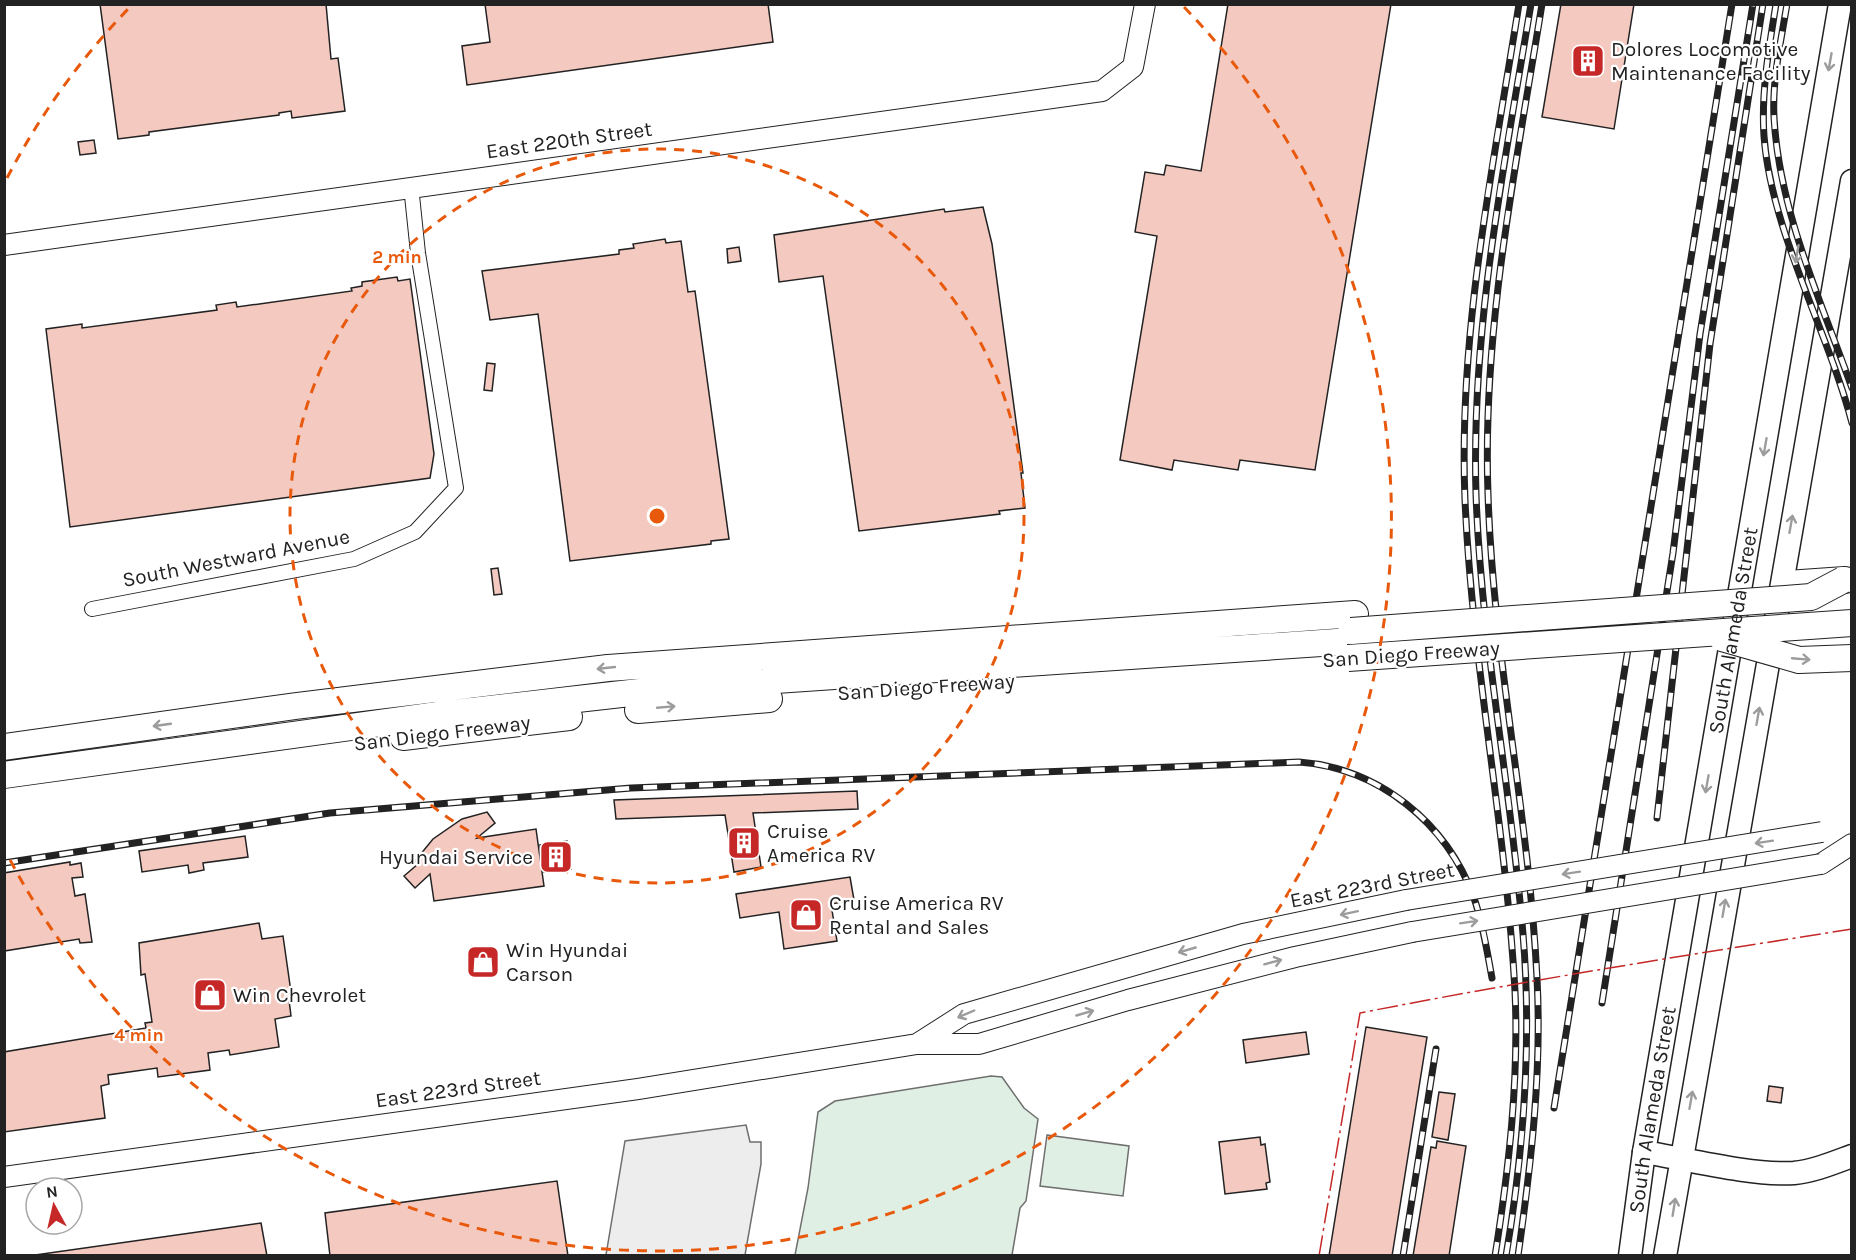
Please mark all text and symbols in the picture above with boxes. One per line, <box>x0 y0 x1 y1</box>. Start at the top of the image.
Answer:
place label: Dolores Locomotive Maintenance Facility <box>1611 37 1811 85</box>
building icon: Dolores Locomotive Maintenance Facility <box>1570 43 1606 79</box>
one-way arrow <box>1824 52 1835 72</box>
street label: East 220th Street <box>484 116 654 164</box>
one-way arrow <box>1792 244 1803 264</box>
text: 2 min <box>372 246 422 268</box>
one-way arrow <box>1759 436 1770 456</box>
centre of rings <box>647 506 667 526</box>
one-way arrow <box>1786 515 1797 534</box>
street label: South Westward Avenue <box>120 524 352 592</box>
street label: South Alameda Street <box>1704 525 1762 736</box>
street label: San Diego Freeway <box>1321 636 1501 672</box>
one-way arrow <box>1791 654 1811 665</box>
one-way arrow <box>596 663 616 674</box>
street label: San Diego Freeway <box>836 669 1016 705</box>
one-way arrow <box>656 701 676 712</box>
one-way arrow <box>1753 707 1764 727</box>
street label: San Diego Freeway <box>352 710 532 756</box>
one-way arrow <box>153 719 173 730</box>
one-way arrow <box>1701 773 1712 793</box>
place label: Cruise America RV <box>767 819 876 867</box>
building icon: Cruise America RV <box>726 825 762 861</box>
one-way arrow <box>1755 837 1774 848</box>
building icon: Hyundai Service <box>538 839 574 875</box>
place label: Hyundai Service <box>379 845 533 869</box>
street label: East 223rd Street <box>1288 857 1456 913</box>
one-way arrow <box>1562 868 1582 879</box>
place label: Cruise America RV Rental and Sales <box>829 891 1004 939</box>
shop icon: Cruise America RV Rental and Sales <box>788 897 824 933</box>
one-way arrow <box>1719 899 1730 919</box>
one-way arrow <box>1339 907 1358 919</box>
one-way arrow <box>1459 917 1479 928</box>
place label: Win Hyundai Carson <box>506 938 628 986</box>
shop icon: Win Hyundai Carson <box>465 944 501 980</box>
one-way arrow <box>1178 945 1197 956</box>
one-way arrow <box>1263 956 1282 968</box>
shop icon: Win Chevrolet <box>192 977 228 1013</box>
place label: Win Chevrolet <box>233 983 366 1007</box>
street label: South Alameda Street <box>1624 1004 1681 1215</box>
one-way arrow <box>1075 1007 1094 1018</box>
one-way arrow <box>958 1009 976 1021</box>
text: 4 min <box>114 1024 164 1046</box>
street label: East 223rd Street <box>374 1066 542 1112</box>
one-way arrow <box>1686 1091 1697 1111</box>
north arrow <box>24 1176 84 1236</box>
text: N <box>45 1181 59 1202</box>
one-way arrow <box>1668 1197 1679 1217</box>

